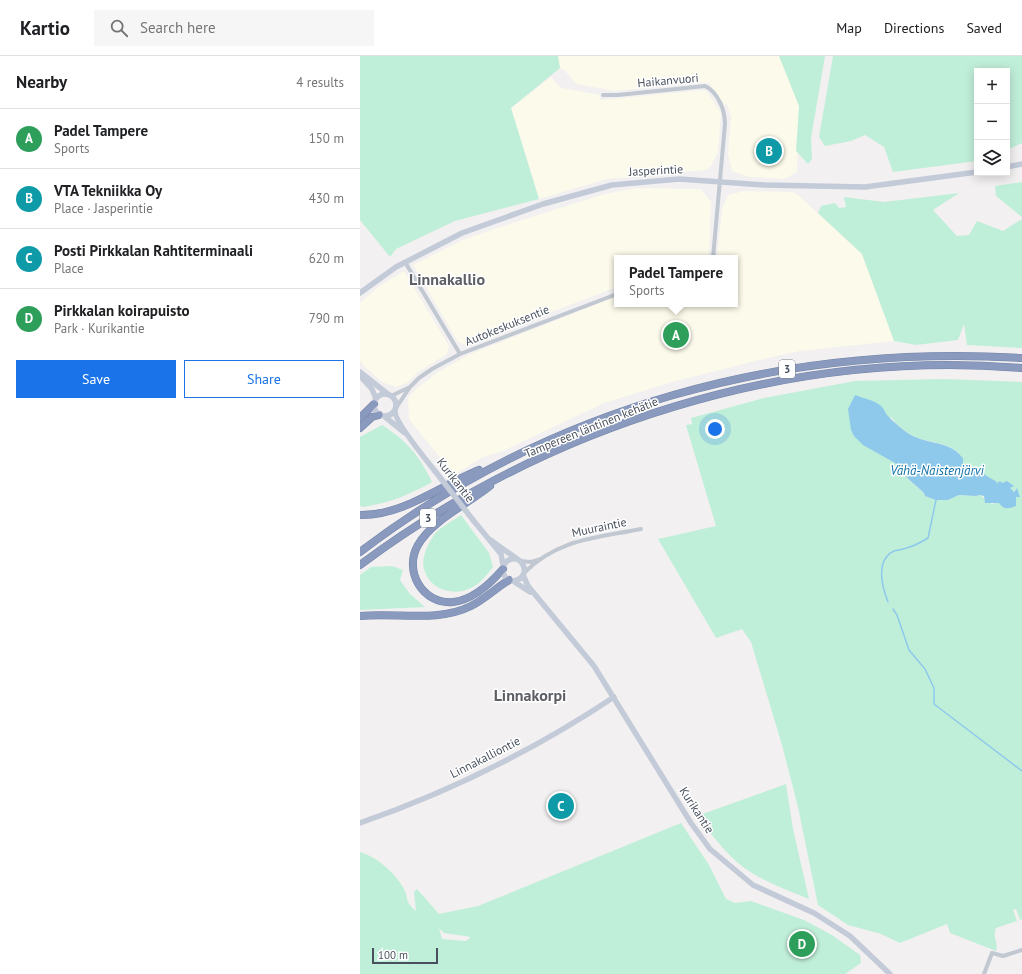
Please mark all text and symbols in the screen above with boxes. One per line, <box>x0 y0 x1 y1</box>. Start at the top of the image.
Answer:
search box <box>94 10 374 46</box>
text: Kartio <box>20 16 70 40</box>
icon: search <box>108 17 130 39</box>
text: Search here <box>140 18 216 37</box>
text: Map <box>836 19 862 37</box>
text: Directions <box>884 19 944 37</box>
text: Saved <box>966 19 1002 37</box>
map controls <box>974 68 1010 176</box>
button: + <box>974 68 1010 104</box>
street label: Haikanvuori <box>637 70 699 90</box>
text: Nearby <box>16 71 67 93</box>
text: 4 results <box>296 74 344 91</box>
button: − <box>974 104 1010 140</box>
text: Padel Tampere <box>54 121 148 140</box>
text: A <box>25 130 33 147</box>
text: 150 m <box>309 130 344 147</box>
pin: B <box>756 136 782 166</box>
text: Sports <box>54 140 90 157</box>
button: layers <box>974 140 1010 176</box>
street label: Jasperintie <box>627 161 684 179</box>
text: VTA Tekniikka Oy <box>54 181 162 200</box>
text: B <box>25 190 33 207</box>
text: 430 m <box>309 190 344 207</box>
text: Place · Jasperintie <box>54 200 153 217</box>
text: Posti Pirkkalan Rahtiterminaali <box>54 241 253 260</box>
text: C <box>25 250 33 267</box>
text: 620 m <box>309 250 344 267</box>
popup <box>614 255 738 307</box>
text: Place <box>54 260 84 277</box>
text: Padel Tampere <box>629 263 723 282</box>
district label: Linnakallio <box>409 269 485 289</box>
text: Sports <box>629 282 665 299</box>
text: Pirkkalan koirapuisto <box>54 301 190 320</box>
street label: Autokeskuksentie <box>463 301 551 349</box>
text: D <box>25 310 33 327</box>
text: 790 m <box>309 310 344 327</box>
text: Park · Kurikantie <box>54 320 145 337</box>
pin: A <box>663 320 689 350</box>
button: Save <box>16 360 176 398</box>
button: Share <box>184 360 344 398</box>
road number: 3 <box>779 360 795 378</box>
street label: Tampereen läntinen kehätie <box>522 393 660 461</box>
your location <box>705 419 725 439</box>
street label: Kurikantie <box>434 455 478 505</box>
water label: Vähä-Naistenjärvi <box>890 462 984 479</box>
road number: 3 <box>420 509 436 527</box>
street label: Muuraintie <box>570 514 628 540</box>
district label: Linnakorpi <box>494 685 566 705</box>
street label: Linnakalliontie <box>447 733 523 781</box>
street label: Kurikantie <box>676 784 718 836</box>
pin: C <box>548 791 574 821</box>
pin: D <box>789 929 815 959</box>
scale bar <box>372 946 438 965</box>
text: 100 m <box>378 948 408 962</box>

